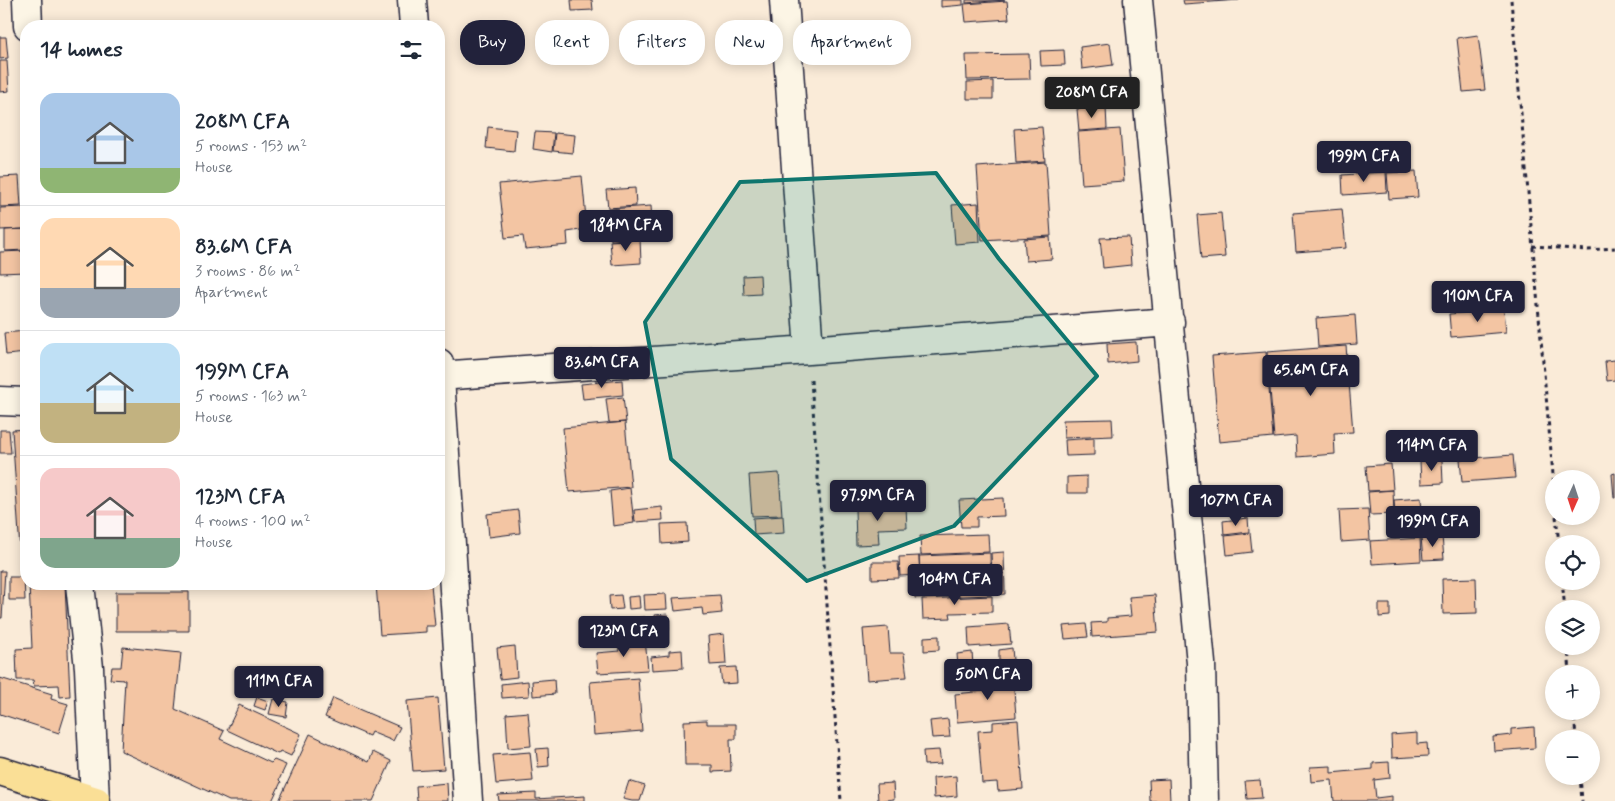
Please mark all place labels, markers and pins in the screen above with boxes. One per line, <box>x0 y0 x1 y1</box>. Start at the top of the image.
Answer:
pin: 208M CFA <box>1040 76 1144 119</box>
pin: 199M CFA <box>1312 140 1416 183</box>
pin: 184M CFA <box>574 210 678 252</box>
pin: 110M CFA <box>1426 280 1530 323</box>
pin: 83.6M CFA <box>545 346 659 389</box>
pin: 65.6M CFA <box>1254 354 1368 397</box>
pin: 114M CFA <box>1380 430 1484 472</box>
pin: 97.9M CFA <box>821 480 935 522</box>
pin: 107M CFA <box>1184 484 1288 527</box>
pin: 199M CFA <box>1381 506 1485 548</box>
pin: 104M CFA <box>903 564 1007 606</box>
pin: 123M CFA <box>572 616 676 658</box>
pin: 50M CFA <box>942 658 1034 701</box>
pin: 111M CFA <box>227 666 331 708</box>

